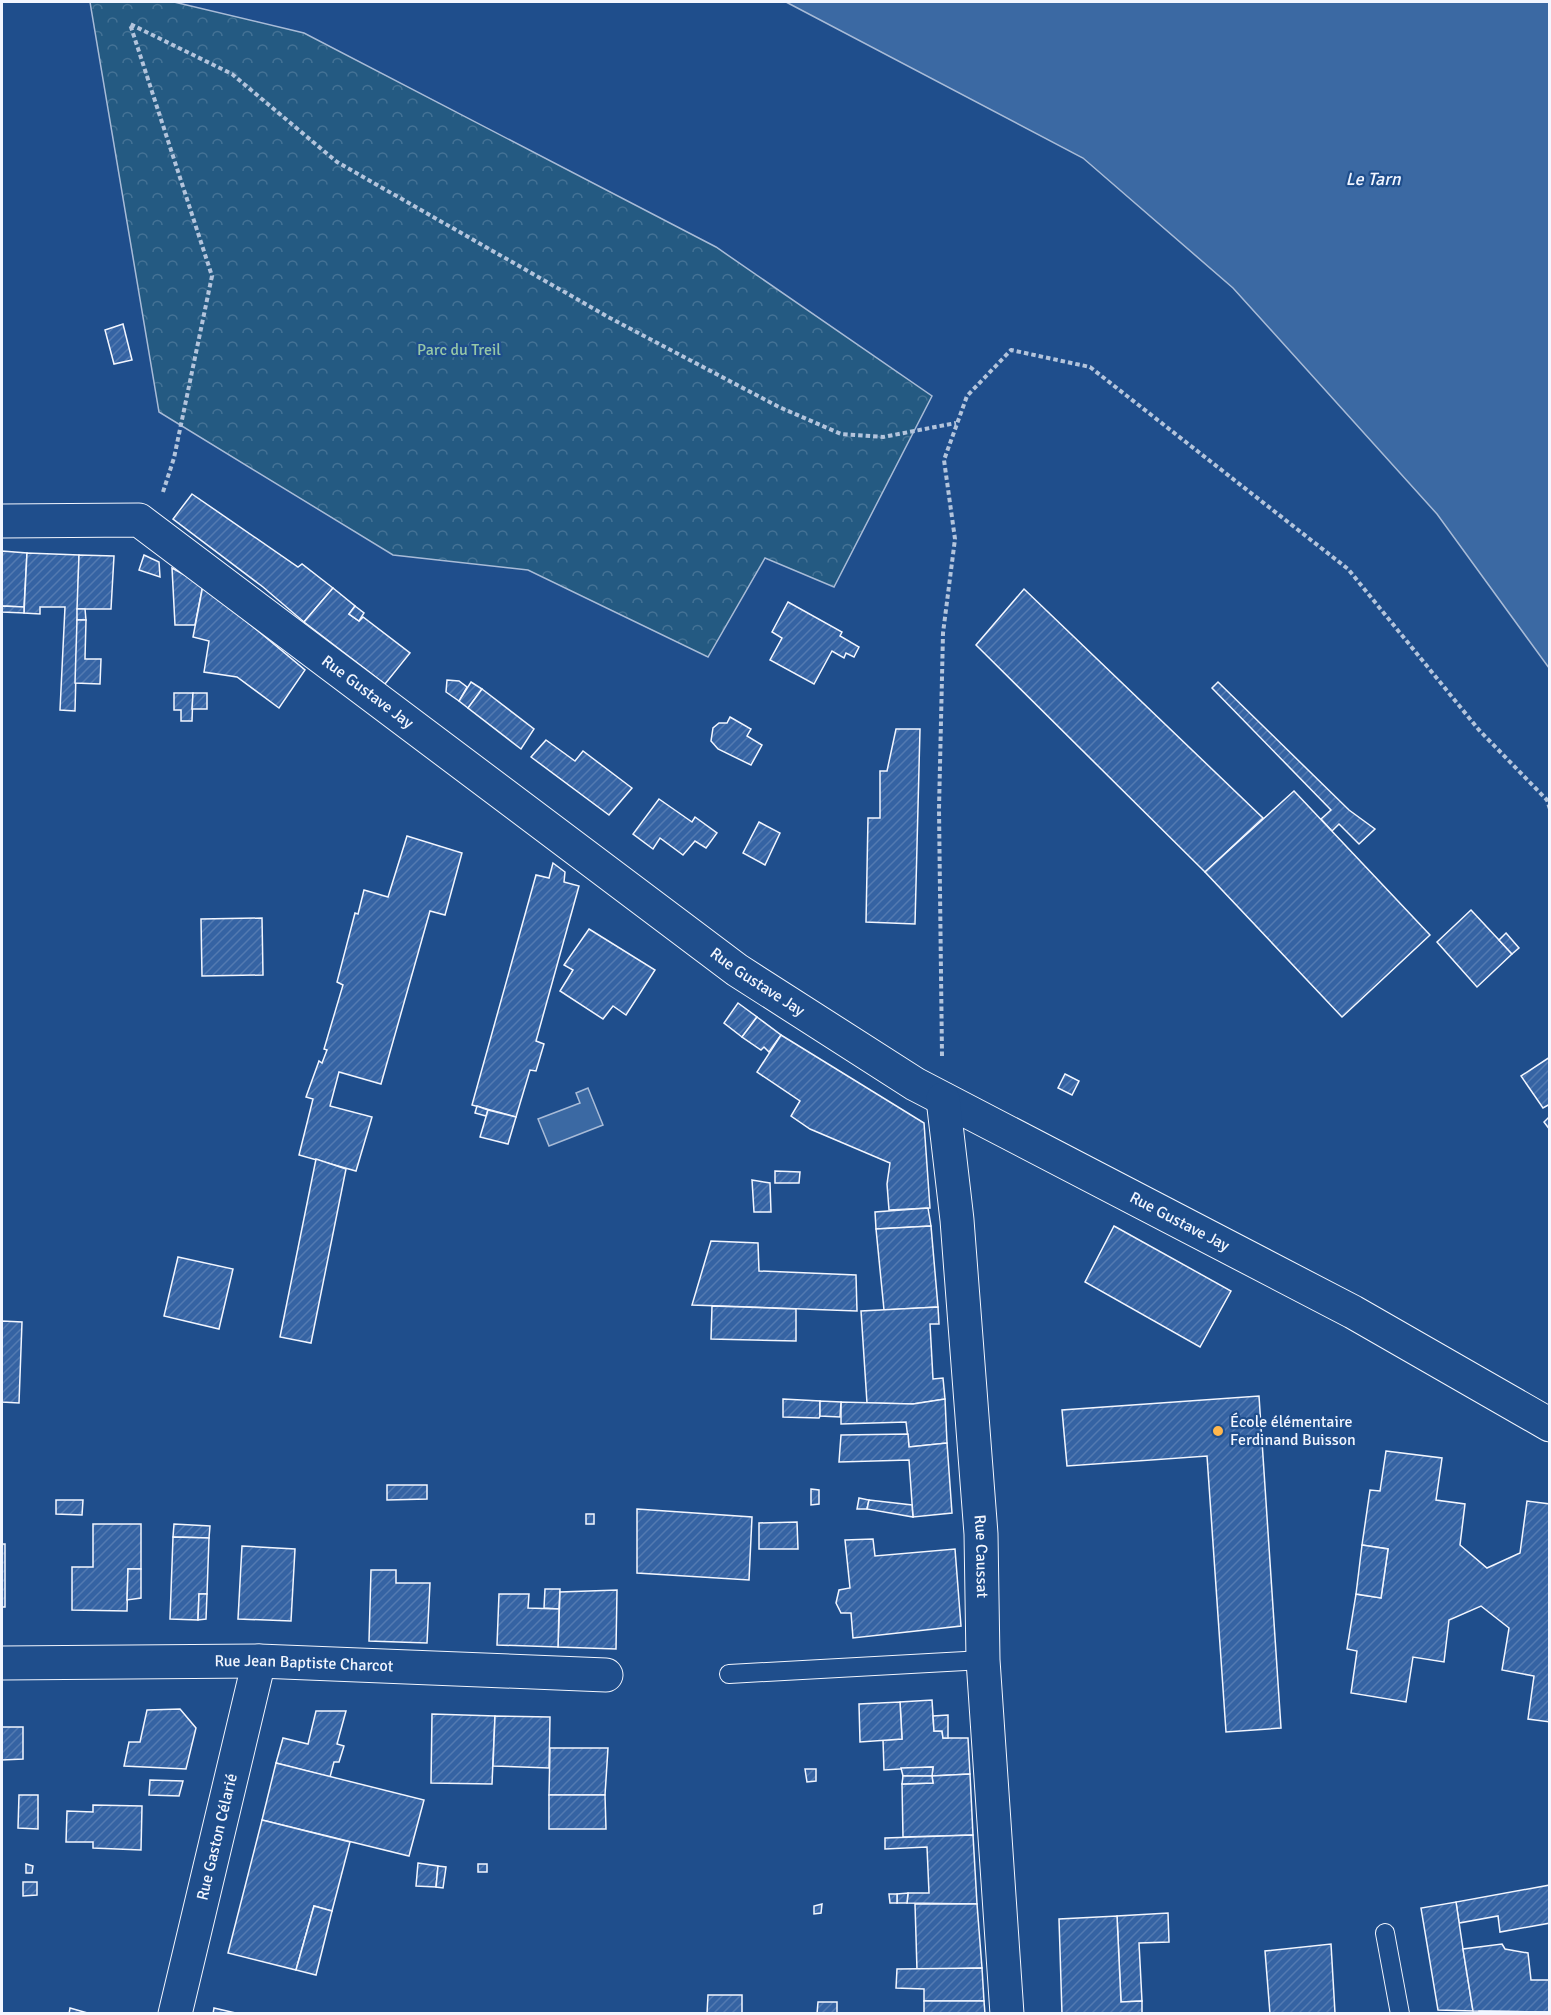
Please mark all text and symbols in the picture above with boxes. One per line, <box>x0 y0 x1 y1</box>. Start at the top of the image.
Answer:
water label: Le Tarn <box>1345 168 1402 190</box>
park label: Parc du Treil <box>417 340 501 360</box>
street label: Rue Gustave Jay <box>318 651 418 733</box>
street label: Rue Gustave Jay <box>706 943 809 1021</box>
street label: Rue Gustave Jay <box>1126 1187 1233 1256</box>
place label: École élémentaire Ferdinand Buisson <box>1230 1412 1356 1450</box>
marker: École élémentaire Ferdinand Buisson <box>1211 1424 1225 1438</box>
street label: Rue Caussat <box>970 1514 992 1599</box>
street label: Rue Jean Baptiste Charcot <box>214 1651 394 1676</box>
street label: Rue Gaston Célarié <box>192 1771 242 1902</box>

